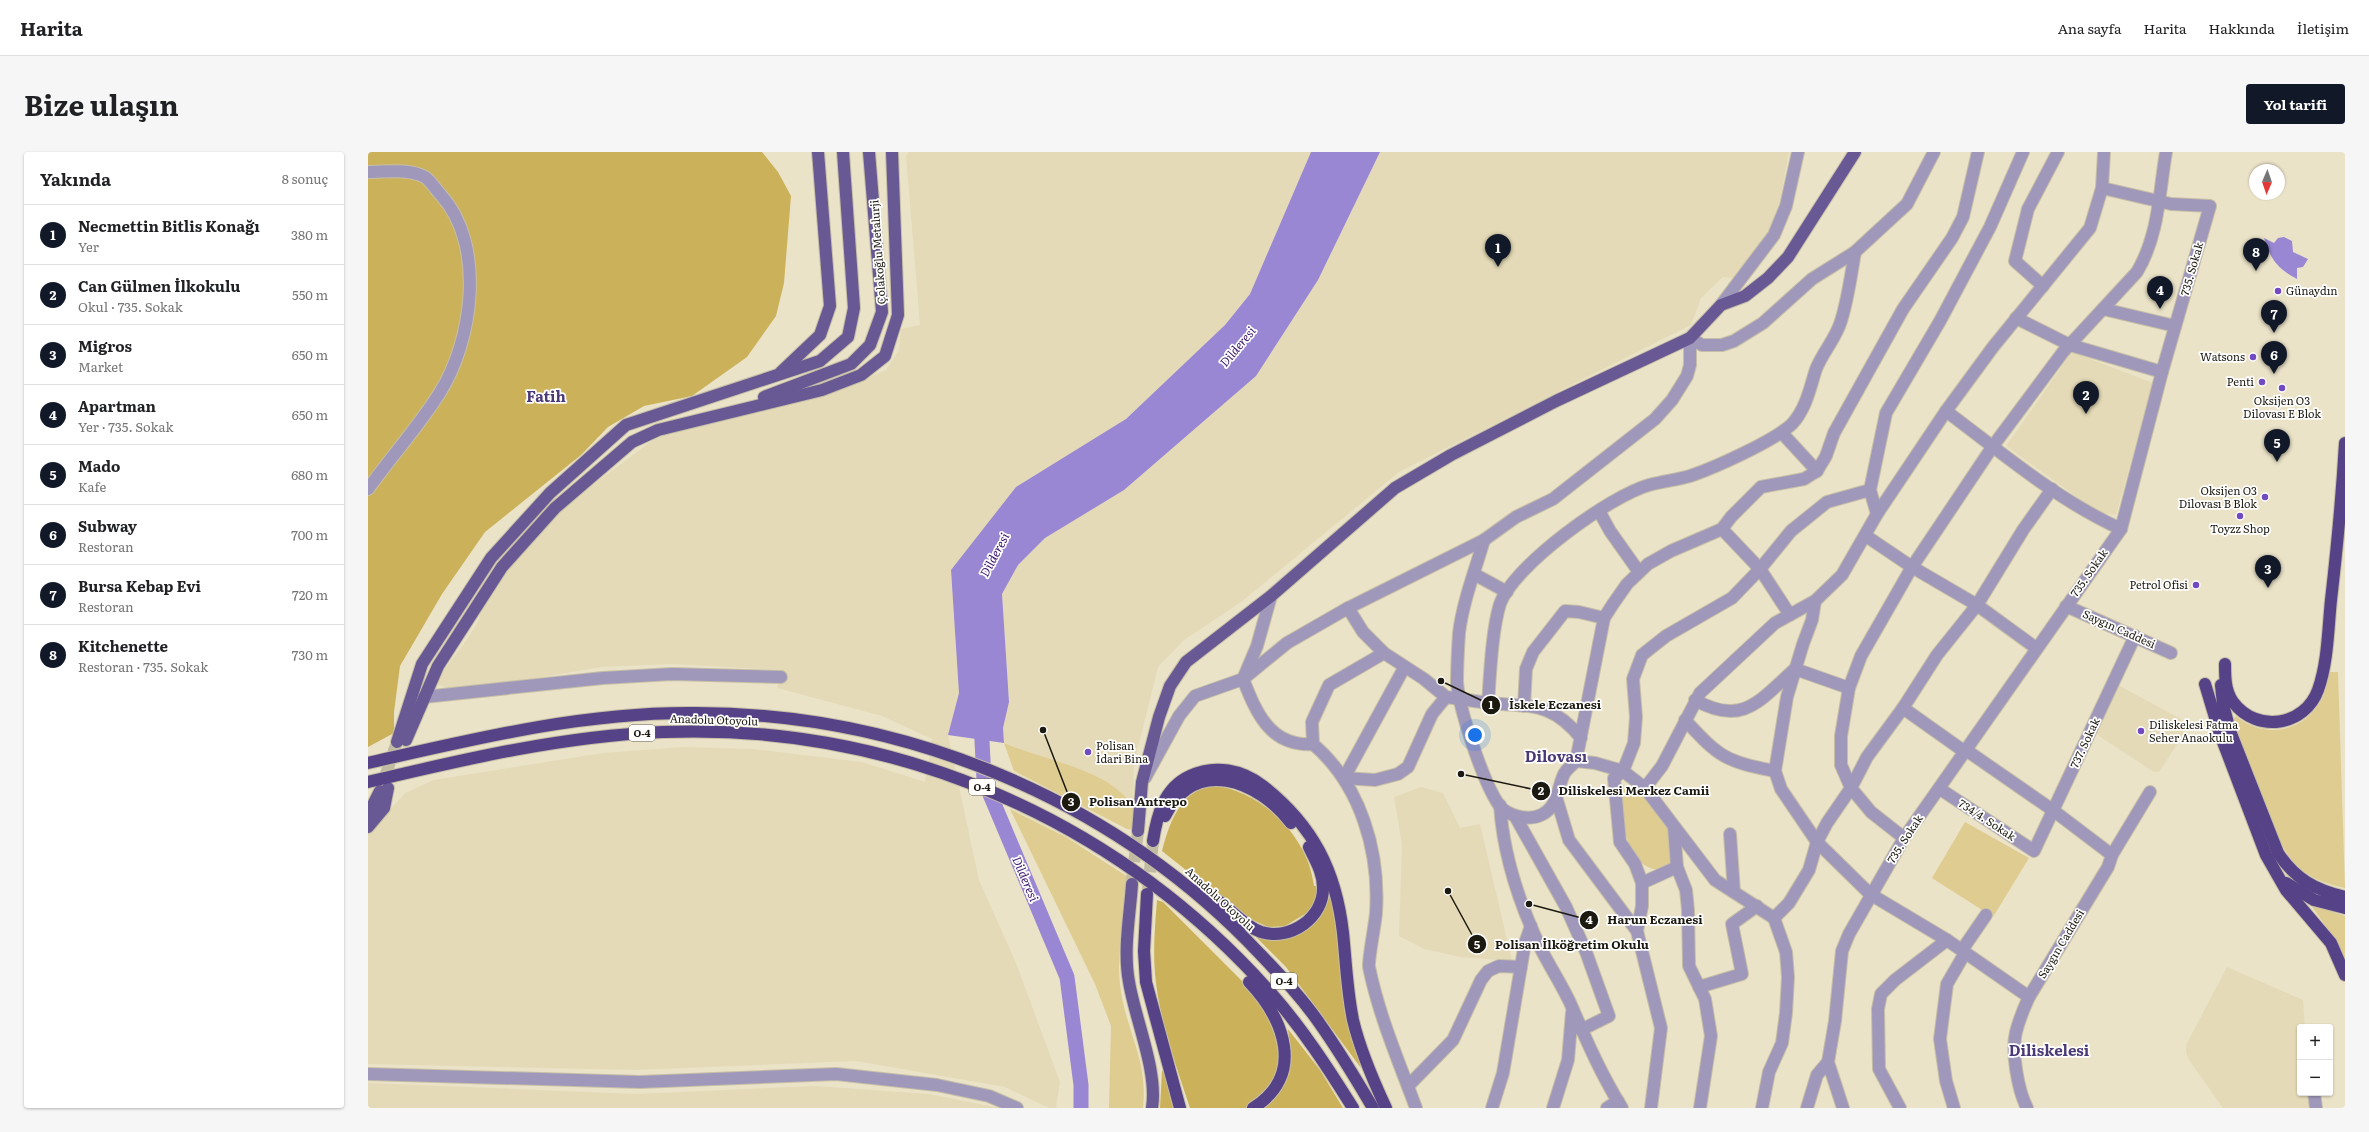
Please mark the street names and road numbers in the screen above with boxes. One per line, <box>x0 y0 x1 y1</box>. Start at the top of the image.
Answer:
street label: Çolakoğlu Metalurji <box>865 199 889 305</box>
street label: 735. Sokak <box>2176 240 2206 297</box>
street label: 735. Sokak <box>2066 545 2111 600</box>
street label: Saygın Caddesi <box>2080 605 2159 651</box>
street label: Anadolu Otoyolu <box>670 709 759 729</box>
street label: 737. Sokak <box>2066 715 2103 770</box>
road number: O-4 <box>629 725 655 741</box>
road number: O-4 <box>969 779 995 795</box>
street label: 734/4. Sokak <box>1956 795 2019 844</box>
street label: 735. Sokak <box>1882 811 1926 866</box>
street label: Anadolu Otoyolu <box>1182 863 1259 934</box>
street label: Saygın Caddesi <box>2033 906 2087 981</box>
road number: O-4 <box>1271 973 1297 989</box>

